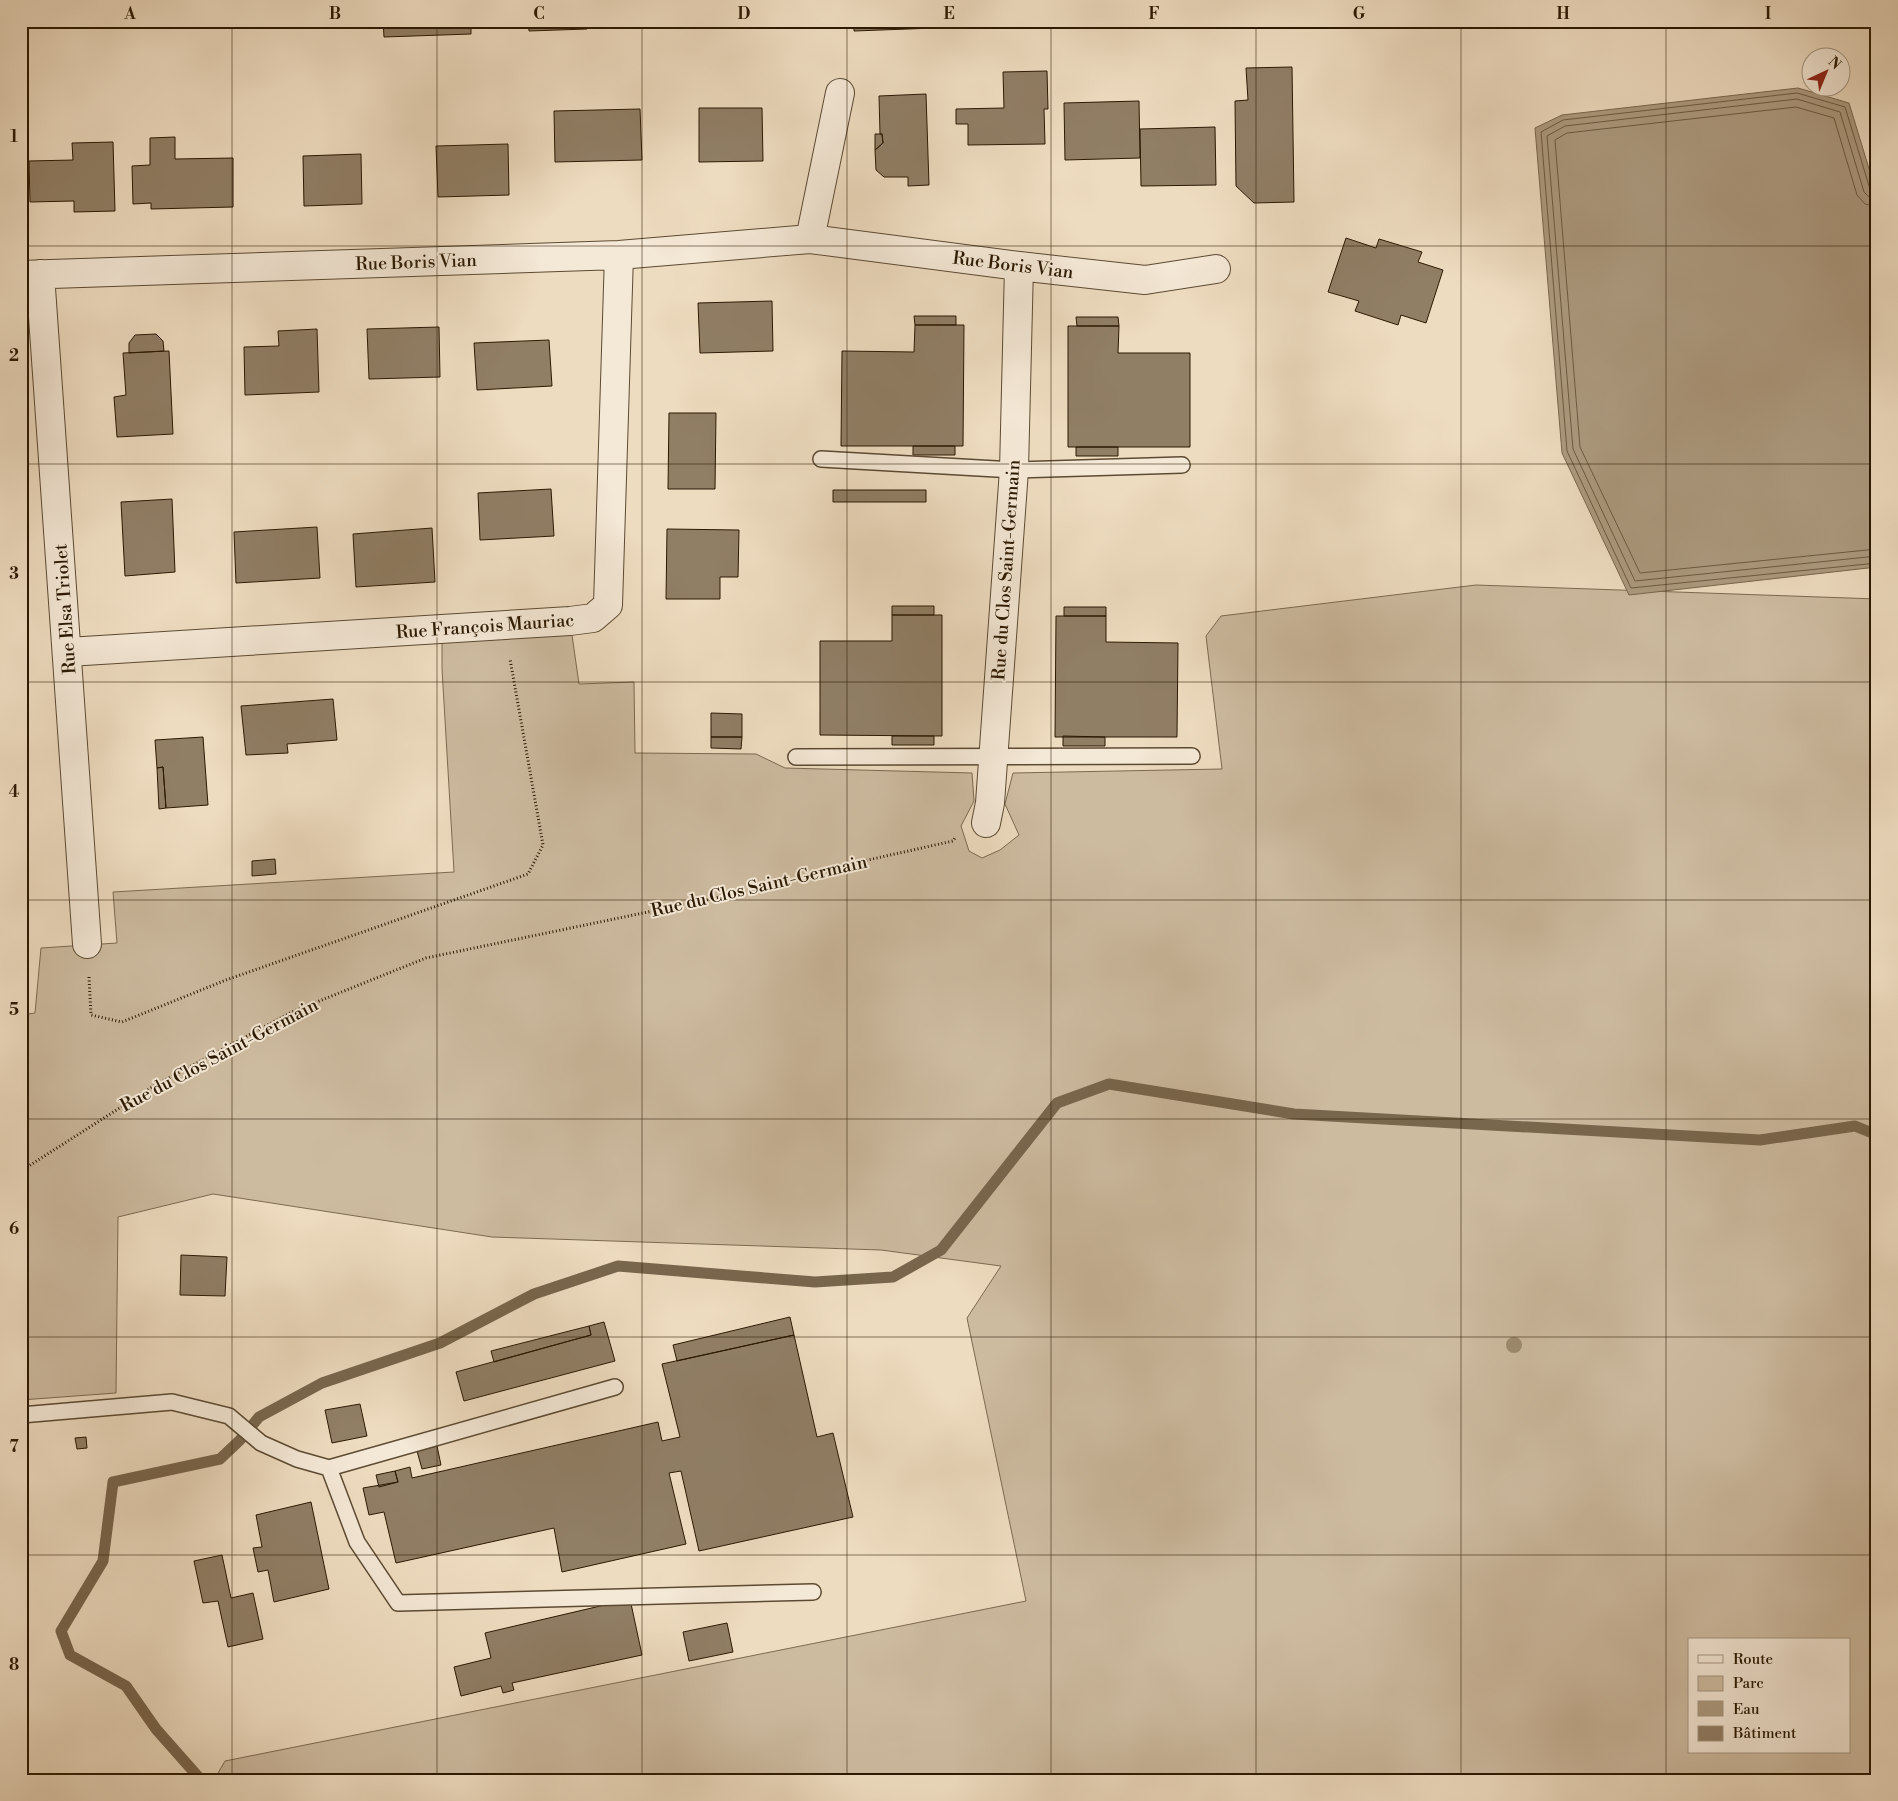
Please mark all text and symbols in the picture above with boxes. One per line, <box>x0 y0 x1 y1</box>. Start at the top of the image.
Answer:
text: A <box>123 4 136 24</box>
text: B <box>329 4 341 24</box>
text: C <box>533 4 545 24</box>
text: D <box>738 4 751 24</box>
text: E <box>943 4 955 24</box>
text: F <box>1148 4 1160 24</box>
text: G <box>1353 4 1366 24</box>
text: H <box>1556 4 1570 24</box>
text: I <box>1765 4 1771 24</box>
north arrow <box>1800 48 1850 98</box>
text: N <box>1824 53 1845 74</box>
text: 1 <box>10 127 18 147</box>
street label: Rue Boris Vian <box>951 247 1075 284</box>
street label: Rue Boris Vian <box>355 249 477 276</box>
text: 2 <box>9 346 19 366</box>
street label: Rue du Clos Saint-Germain <box>987 459 1026 681</box>
street label: Rue Elsa Triolet <box>49 542 82 675</box>
text: 3 <box>9 564 19 584</box>
street label: Rue François Mauriac <box>395 609 575 644</box>
text: 4 <box>9 782 20 802</box>
street label: Rue du Clos Saint-Germain <box>649 850 870 923</box>
street label: Rue du Clos Saint-Germain <box>116 993 323 1118</box>
text: 5 <box>9 1000 19 1020</box>
text: 6 <box>9 1219 19 1239</box>
text: 7 <box>9 1437 19 1457</box>
legend <box>1688 1638 1850 1754</box>
text: Route <box>1733 1650 1773 1669</box>
text: 8 <box>9 1655 19 1675</box>
text: Parc <box>1733 1674 1764 1693</box>
text: Eau <box>1733 1700 1760 1719</box>
text: Bâtiment <box>1732 1724 1797 1743</box>

